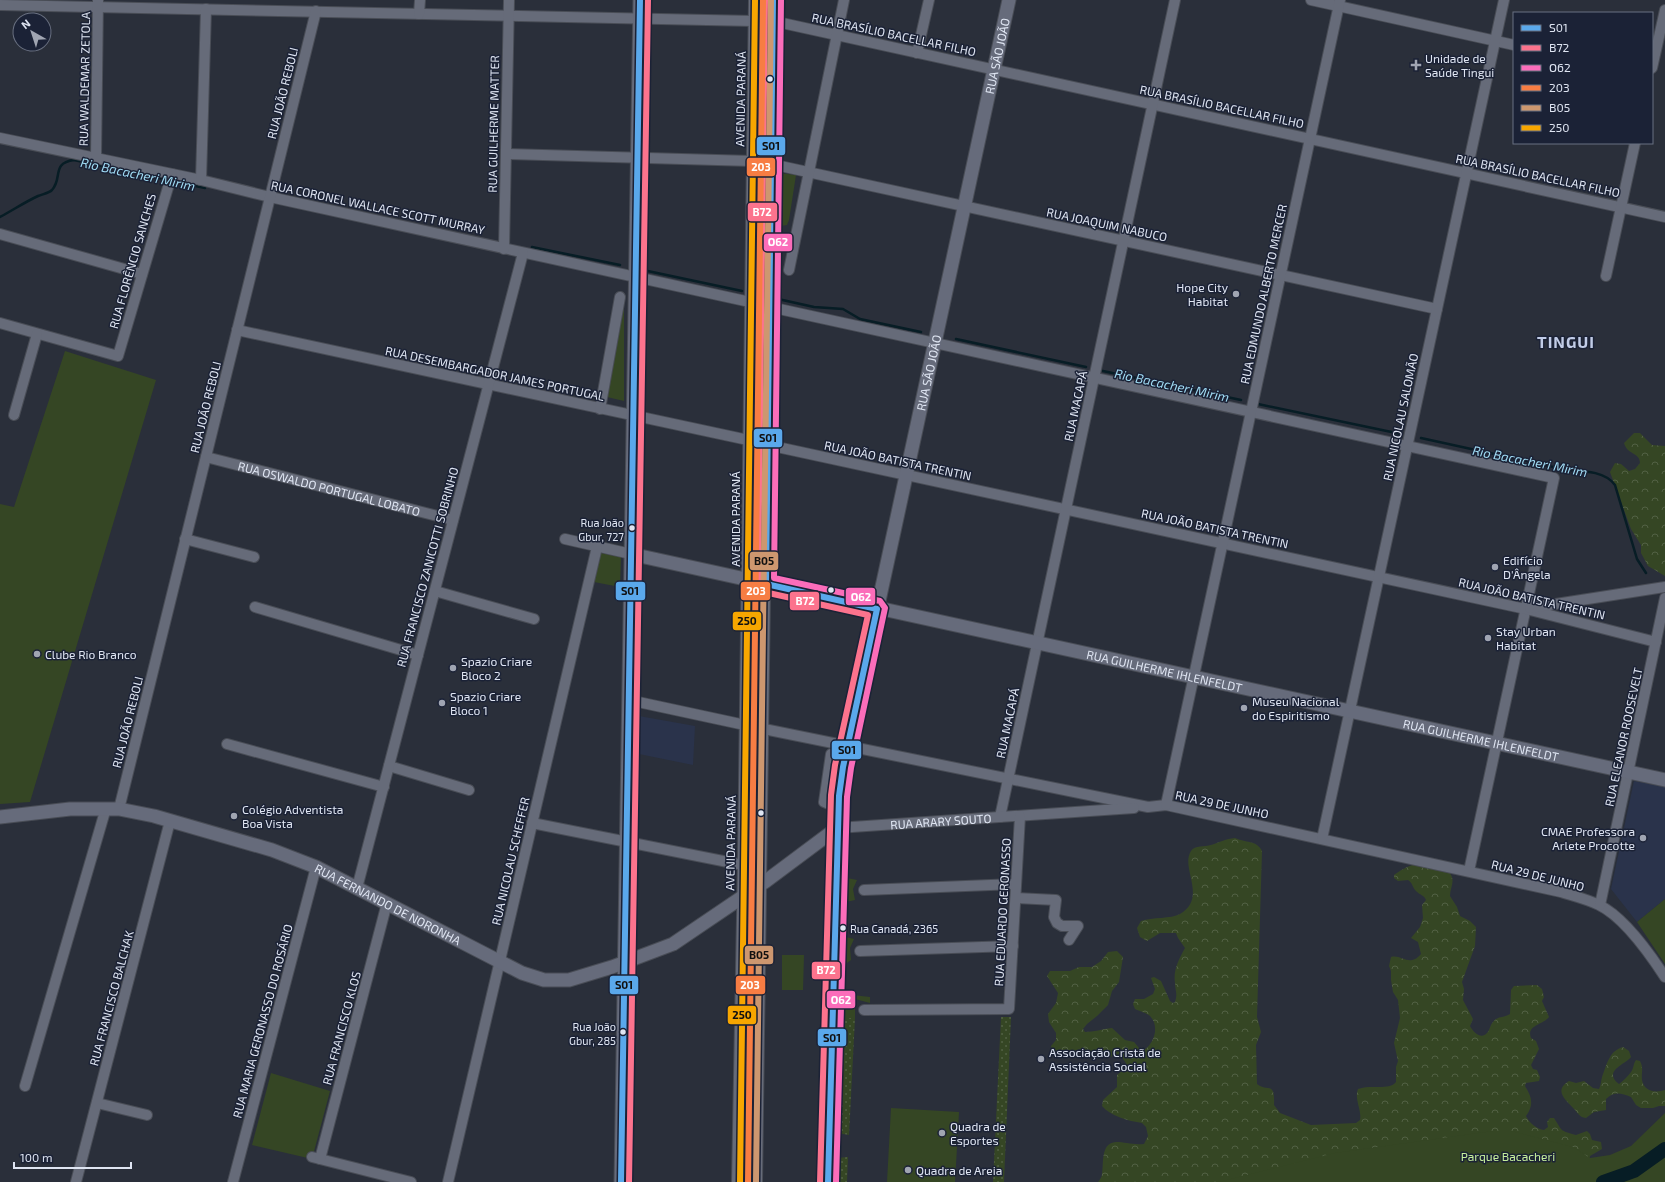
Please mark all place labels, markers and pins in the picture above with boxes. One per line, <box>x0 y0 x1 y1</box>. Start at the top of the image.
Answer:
place label: Unidade de Saúde Tingui <box>1425 51 1494 79</box>
marker: Unidade de Saúde Tingui <box>1410 59 1422 71</box>
unlabelled marker <box>765 74 775 84</box>
place label: Hope City Habitat <box>1176 280 1229 308</box>
marker: Hope City Habitat <box>1231 289 1241 299</box>
place label: Rua João Gbur, 727 <box>578 516 624 543</box>
marker: Rua João Gbur, 727 <box>627 523 637 533</box>
place label: Edifício D'Ângela <box>1503 553 1551 581</box>
marker: Edifício D'Ângela <box>1490 562 1500 572</box>
unlabelled marker <box>826 585 836 595</box>
place label: Stay Urban Habitat <box>1496 624 1556 652</box>
marker: Stay Urban Habitat <box>1483 633 1493 643</box>
place label: Clube Rio Branco <box>45 647 137 661</box>
marker: Clube Rio Branco <box>32 649 42 659</box>
place label: Spazio Criare Bloco 2 <box>461 654 532 682</box>
marker: Spazio Criare Bloco 2 <box>448 663 458 673</box>
place label: Spazio Criare Bloco 1 <box>450 689 521 717</box>
place label: Museu Nacional do Espiritismo <box>1252 694 1340 722</box>
marker: Spazio Criare Bloco 1 <box>437 698 447 708</box>
marker: Museu Nacional do Espiritismo <box>1239 703 1249 713</box>
place label: Colégio Adventista Boa Vista <box>242 802 343 830</box>
unlabelled marker <box>756 808 766 818</box>
marker: Colégio Adventista Boa Vista <box>229 811 239 821</box>
place label: CMAE Professora Arlete Procotte <box>1541 824 1635 852</box>
marker: CMAE Professora Arlete Procotte <box>1638 833 1648 843</box>
place label: Rua Canadá, 2365 <box>850 922 938 935</box>
marker: Rua Canadá, 2365 <box>838 923 848 933</box>
place label: Rua João Gbur, 285 <box>569 1020 616 1047</box>
marker: Rua João Gbur, 285 <box>618 1027 628 1037</box>
place label: Associação Cristã de Assistência Social <box>1049 1045 1161 1073</box>
marker: Associação Cristã de Assistência Social <box>1036 1054 1046 1064</box>
place label: Quadra de Esportes <box>950 1119 1006 1147</box>
marker: Quadra de Esportes <box>937 1128 947 1138</box>
place label: Quadra de Areia <box>916 1163 1002 1178</box>
marker: Quadra de Areia <box>903 1165 913 1175</box>

